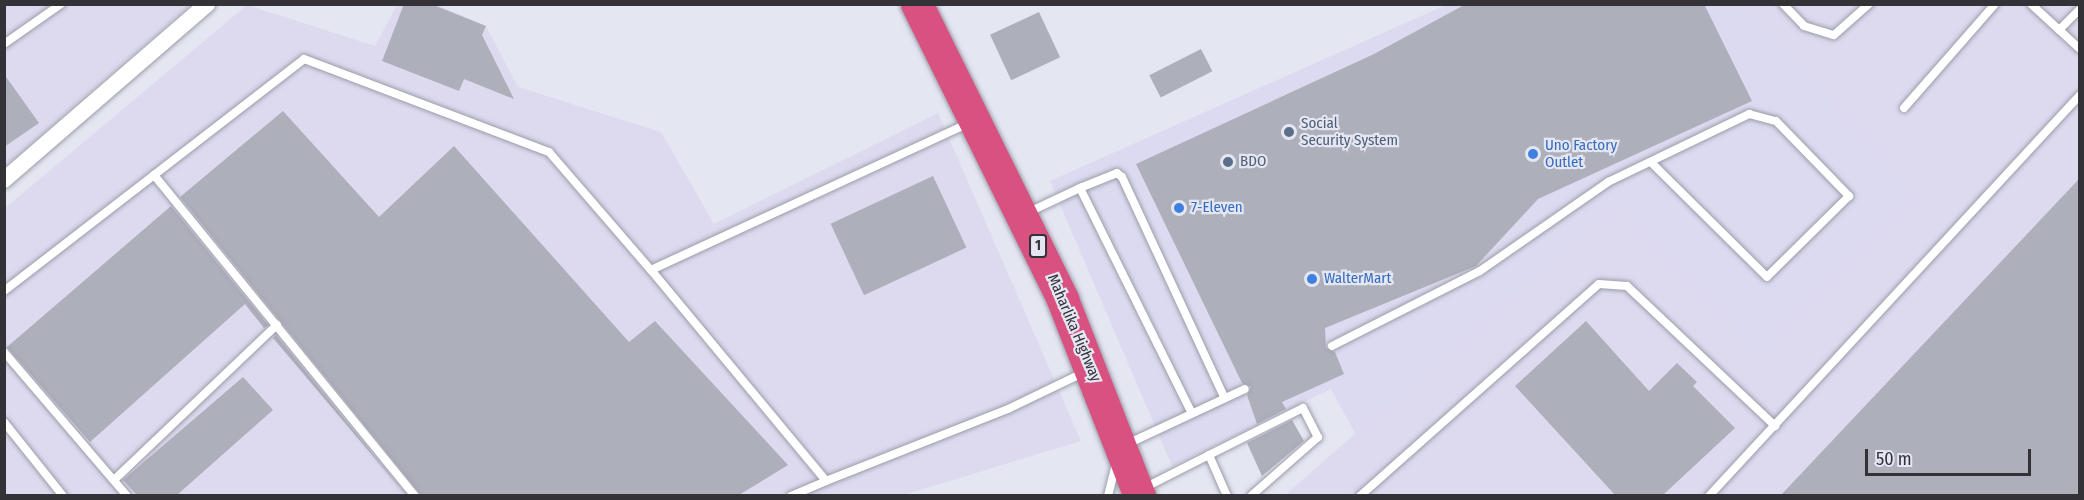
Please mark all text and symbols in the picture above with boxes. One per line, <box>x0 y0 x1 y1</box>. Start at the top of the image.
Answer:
place label: Social Security System <box>1301 114 1398 149</box>
marker: Social Security System <box>1282 125 1296 139</box>
place label: Uno Factory Outlet <box>1545 136 1617 171</box>
marker: Uno Factory Outlet <box>1526 147 1540 161</box>
place label: BDO <box>1240 153 1266 171</box>
marker: BDO <box>1221 155 1235 169</box>
place label: 7-Eleven <box>1191 199 1243 217</box>
marker: 7-Eleven <box>1172 201 1186 215</box>
road number: 1 <box>1029 235 1047 257</box>
place label: WalterMart <box>1324 270 1391 288</box>
street label: Maharlika Highway <box>1043 271 1105 385</box>
marker: WalterMart <box>1305 272 1319 286</box>
scale bar <box>1868 437 2034 475</box>
text: 50 m <box>1876 448 1912 470</box>

